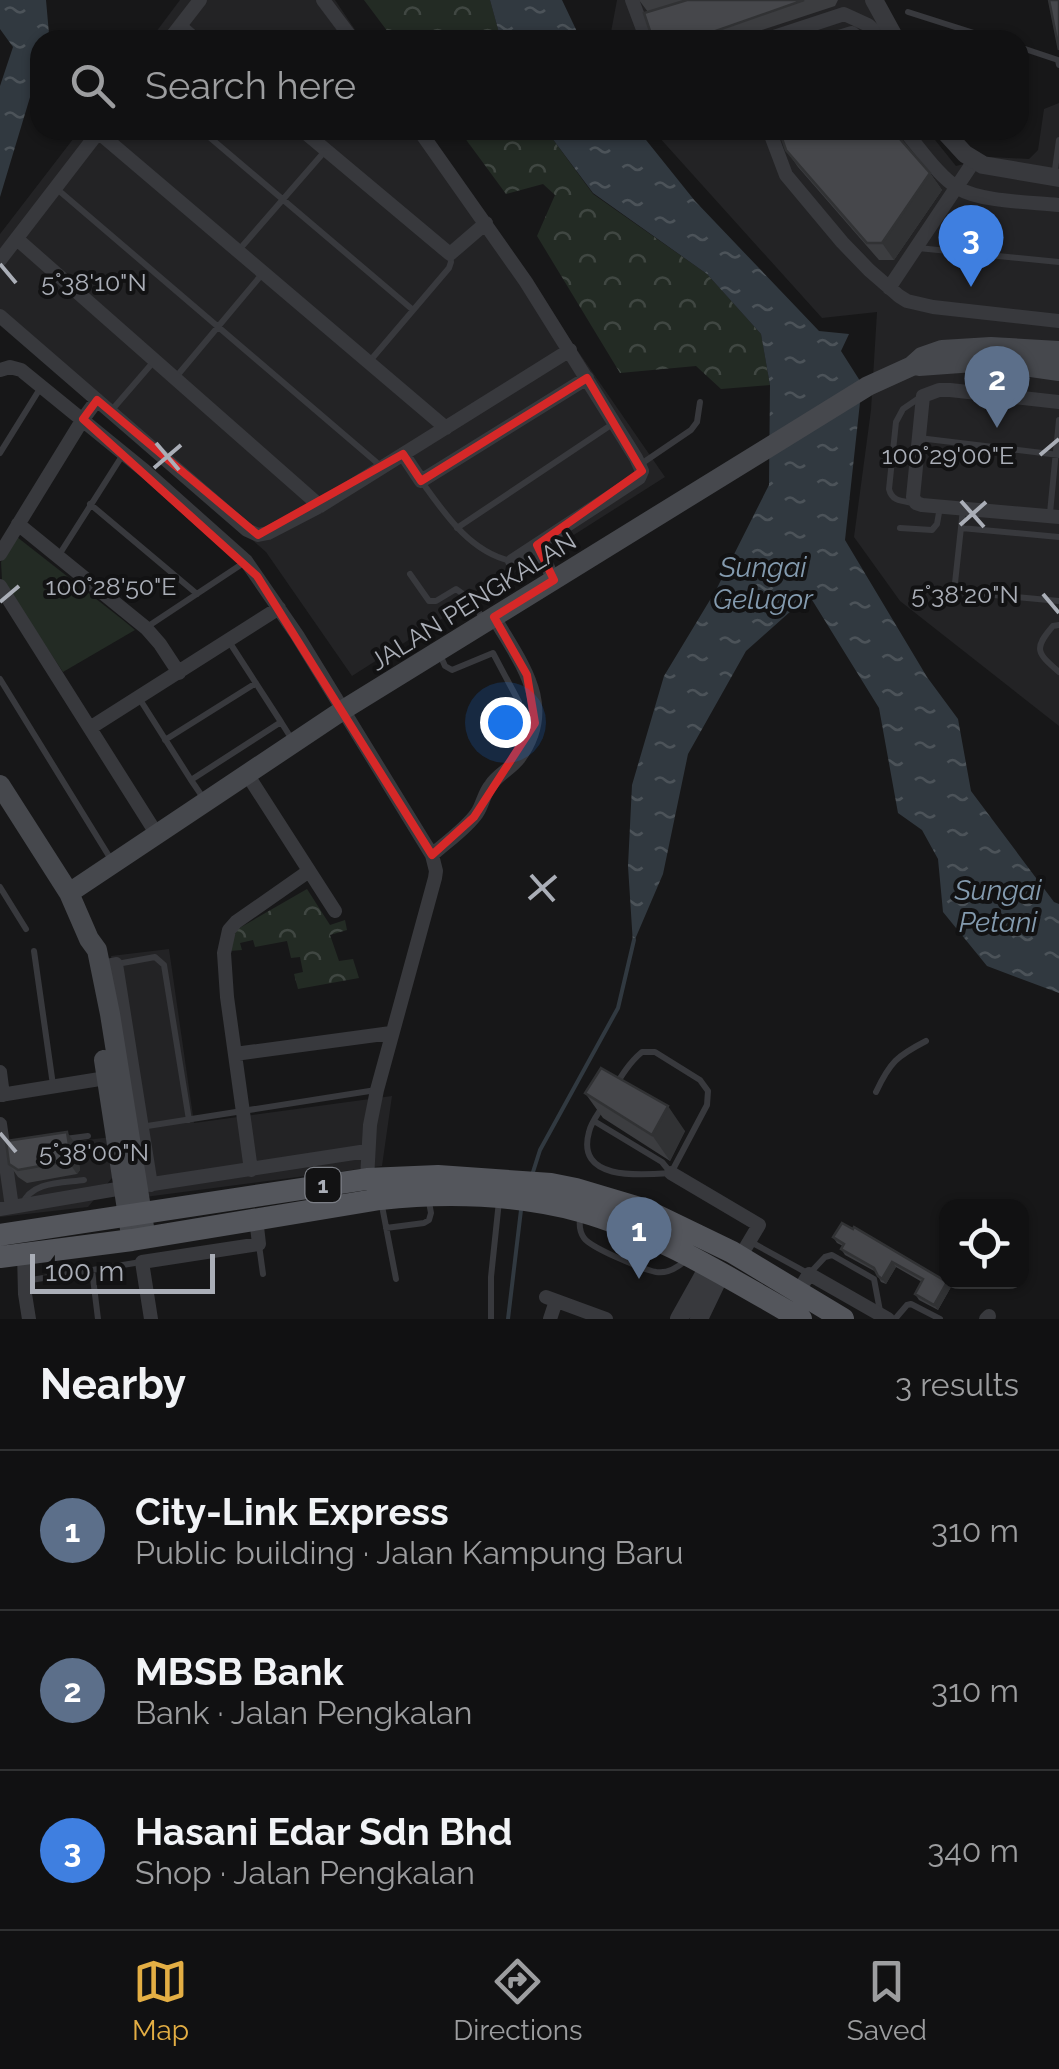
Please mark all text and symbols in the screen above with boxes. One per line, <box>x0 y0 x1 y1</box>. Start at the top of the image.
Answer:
search box <box>30 30 1029 140</box>
icon: search <box>65 58 120 113</box>
text: Search here <box>145 63 356 108</box>
pin: 3 <box>938 204 1004 287</box>
text: 5°38'10"N <box>41 267 147 297</box>
pin: 2 <box>964 346 1030 428</box>
text: 100°29'00"E <box>882 440 1014 470</box>
street label: JALAN PENGKALAN <box>364 525 582 677</box>
water label: Sungai Gelugor <box>713 551 814 616</box>
text: 100°28'50"E <box>45 571 177 601</box>
text: 5°38'20"N <box>911 579 1019 609</box>
your location <box>480 697 531 748</box>
water label: Sungai Petani <box>953 874 1043 939</box>
text: 5°38'00"N <box>39 1137 149 1167</box>
road number: 1 <box>306 1168 340 1202</box>
pin: 1 <box>606 1196 672 1279</box>
map controls <box>939 1199 1029 1289</box>
button: locate <box>939 1199 1029 1289</box>
scale bar <box>30 1249 215 1294</box>
text: 100 m <box>45 1255 124 1288</box>
text: Nearby <box>40 1360 186 1409</box>
text: 3 results <box>895 1366 1019 1403</box>
text: City-Link Express <box>135 1489 449 1534</box>
text: 1 <box>65 1512 80 1549</box>
text: 310 m <box>931 1512 1019 1549</box>
text: Public building · Jalan Kampung Baru <box>135 1534 684 1571</box>
text: MBSB Bank <box>135 1649 344 1694</box>
text: 2 <box>63 1672 82 1709</box>
text: 310 m <box>931 1672 1019 1709</box>
text: Bank · Jalan Pengkalan <box>135 1694 472 1731</box>
text: Hasani Edar Sdn Bhd <box>135 1809 512 1854</box>
text: 3 <box>64 1832 81 1869</box>
text: 340 m <box>927 1832 1019 1869</box>
text: Shop · Jalan Pengkalan <box>135 1854 475 1891</box>
tab: Map <box>132 1954 189 2047</box>
tab: Directions <box>453 1954 583 2047</box>
tab: Saved <box>847 1954 927 2047</box>

